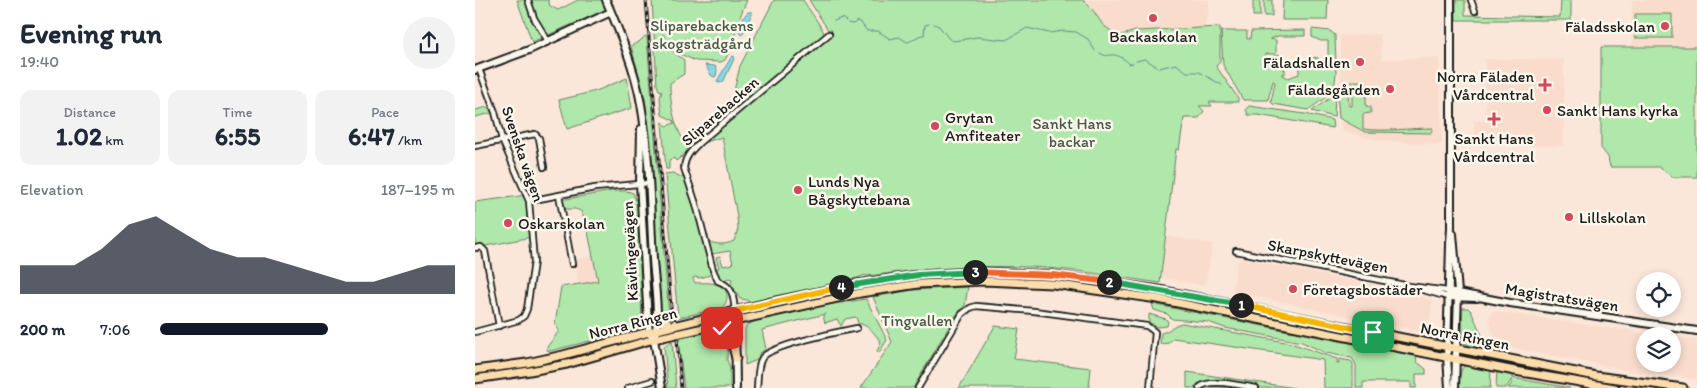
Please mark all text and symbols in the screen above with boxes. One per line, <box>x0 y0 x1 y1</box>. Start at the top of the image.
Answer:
marker: Backaskolan <box>1147 12 1159 24</box>
text: Evening run <box>20 16 162 50</box>
park label: Sliparebackens skogsträdgård <box>650 16 754 53</box>
button: share <box>403 17 455 69</box>
place label: Fäladsskolan <box>1565 17 1655 36</box>
marker: Fäladsskolan <box>1659 20 1671 32</box>
place label: Backaskolan <box>1109 27 1197 46</box>
text: 19:40 <box>20 52 59 71</box>
place label: Fäladshallen <box>1263 53 1350 72</box>
marker: Fäladshallen <box>1354 56 1366 68</box>
place label: Norra Fäladen Vårdcentral <box>1437 67 1534 104</box>
street label: Sliparebacken <box>677 72 763 150</box>
marker: Norra Fäladen Vårdcentral <box>1538 78 1552 92</box>
place label: Fäladsgården <box>1287 80 1380 99</box>
marker: Fäladsgården <box>1384 83 1396 95</box>
place label: Sankt Hans kyrka <box>1557 101 1679 120</box>
text: Distance <box>64 104 116 121</box>
text: Time <box>223 104 252 121</box>
text: Pace <box>371 104 399 121</box>
street label: Svenska vägen <box>498 104 548 204</box>
marker: Sankt Hans kyrka <box>1541 104 1553 116</box>
place label: Grytan Amfiteater <box>945 108 1021 145</box>
marker: Sankt Hans Vårdcentral <box>1487 112 1501 126</box>
park label: Sankt Hans backar <box>1032 114 1112 151</box>
marker: Grytan Amfiteater <box>929 120 941 132</box>
text: 1.02 <box>56 121 102 151</box>
text: 6:55 <box>215 121 260 151</box>
text: 6:47 <box>348 121 395 151</box>
place label: Sankt Hans Vårdcentral <box>1454 129 1535 166</box>
text: km <box>102 132 124 149</box>
text: /km <box>395 132 422 149</box>
place label: Lunds Nya Bågskyttebana <box>808 172 911 209</box>
text: Elevation <box>20 180 84 199</box>
text: 187–195 m <box>381 180 455 199</box>
marker: Lunds Nya Bågskyttebana <box>792 184 804 196</box>
street label: Kävlingevägen <box>618 201 642 301</box>
place label: Lillskolan <box>1579 208 1646 227</box>
marker: Lillskolan <box>1563 211 1575 223</box>
place label: Oskarskolan <box>518 214 605 233</box>
marker: Oskarskolan <box>502 217 514 229</box>
street label: Skarpskyttevägen <box>1266 235 1390 277</box>
pin: 3 <box>963 260 987 284</box>
text: 3 <box>972 264 979 281</box>
pin: 2 <box>1097 270 1121 294</box>
map controls <box>1636 272 1681 372</box>
button: locate <box>1636 272 1681 317</box>
pin: 4 <box>829 274 853 300</box>
text: 2 <box>1106 274 1113 291</box>
text: 4 <box>837 279 846 296</box>
street label: Magistratsvägen <box>1504 279 1620 315</box>
place label: Företagsbostäder <box>1303 280 1423 299</box>
marker: Företagsbostäder <box>1287 283 1299 295</box>
pin: 1 <box>1229 292 1253 318</box>
text: 1 <box>1238 297 1245 314</box>
street label: Norra Ringen <box>587 303 680 343</box>
pin <box>701 307 743 349</box>
park label: Tingvallen <box>881 311 953 330</box>
pin <box>1352 311 1394 353</box>
icon: check <box>708 314 736 342</box>
icon: arrive <box>1359 318 1387 346</box>
street label: Norra Ringen <box>1419 318 1512 354</box>
text: 200 m <box>20 320 65 339</box>
text: 7:06 <box>100 320 130 339</box>
button: layers <box>1636 327 1681 372</box>

